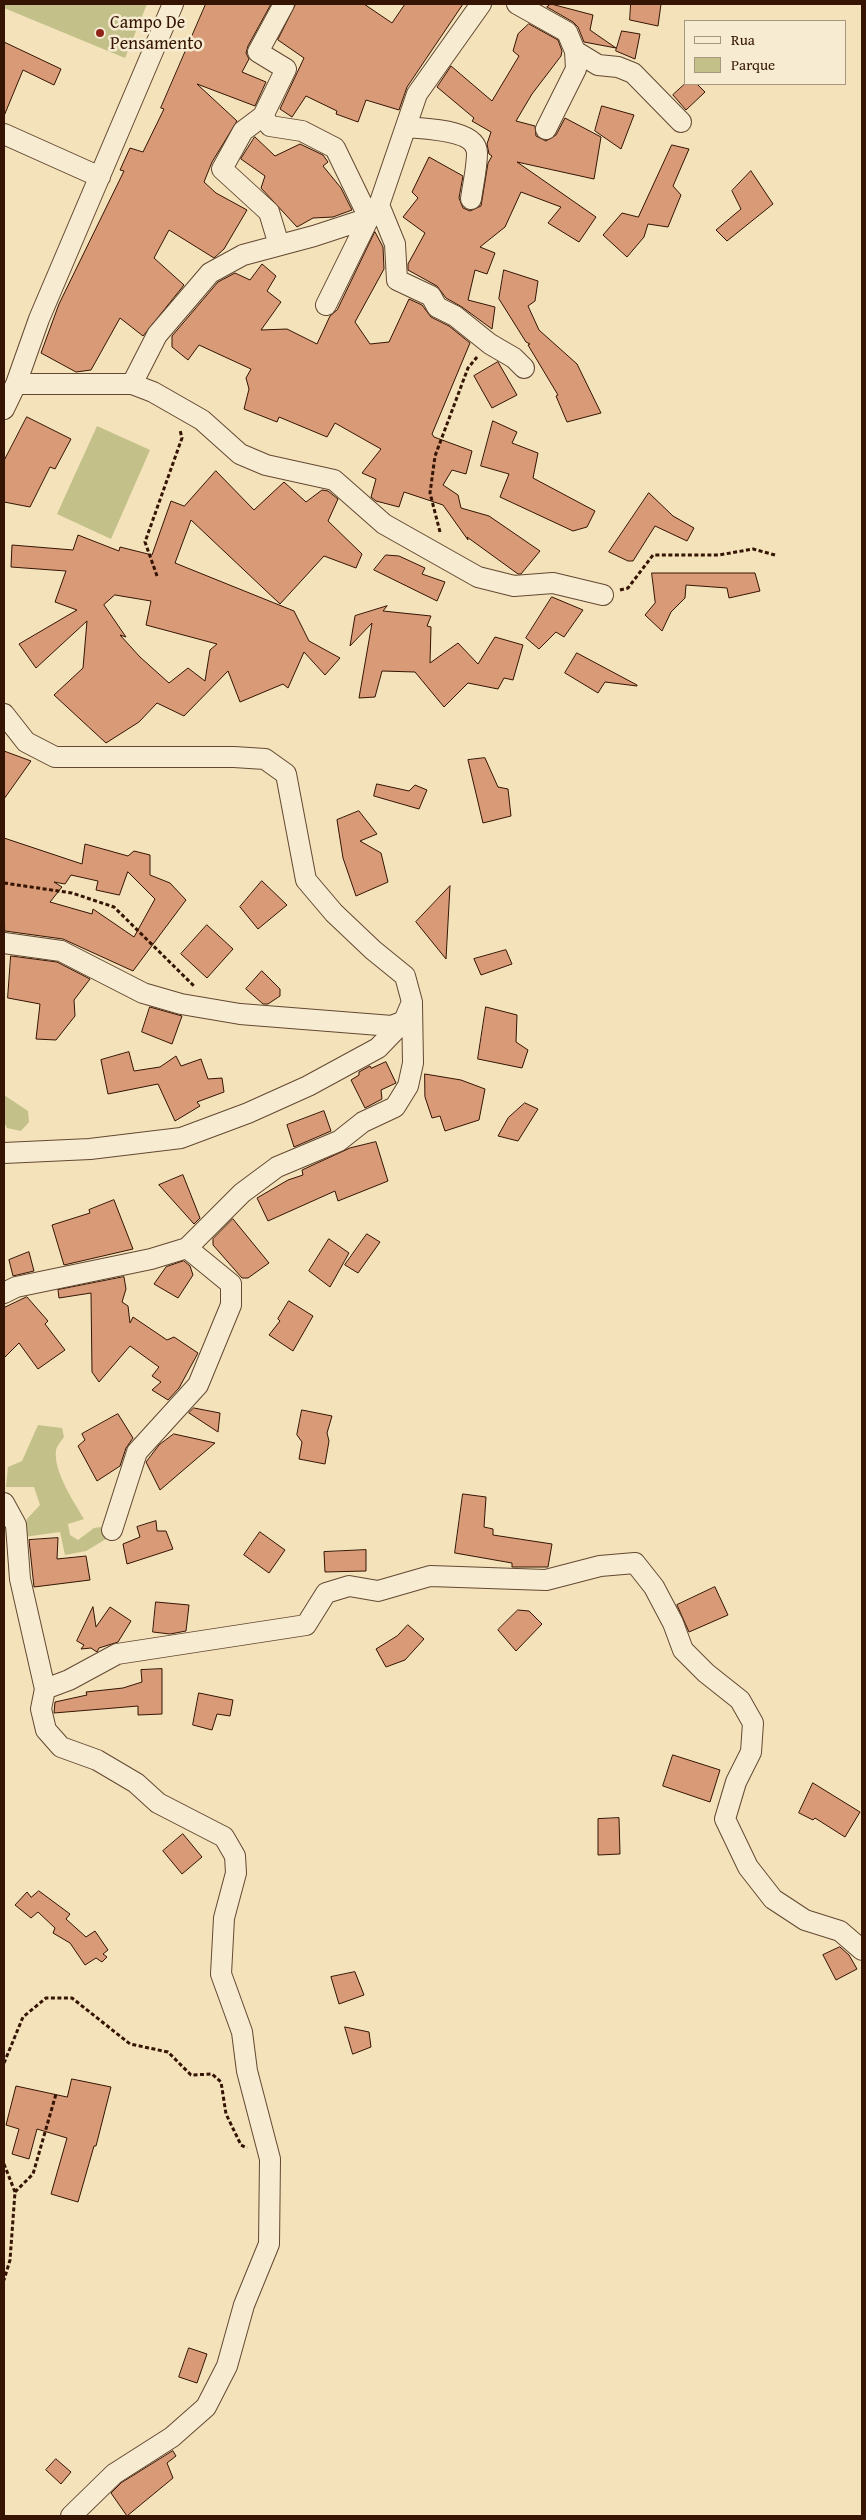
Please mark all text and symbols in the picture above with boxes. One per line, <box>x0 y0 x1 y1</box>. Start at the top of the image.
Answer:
place label: Campo De Pensamento <box>110 12 203 54</box>
legend <box>684 20 846 85</box>
marker: Campo De Pensamento <box>94 27 106 39</box>
text: Rua <box>731 29 755 50</box>
text: Parque <box>731 54 775 75</box>

